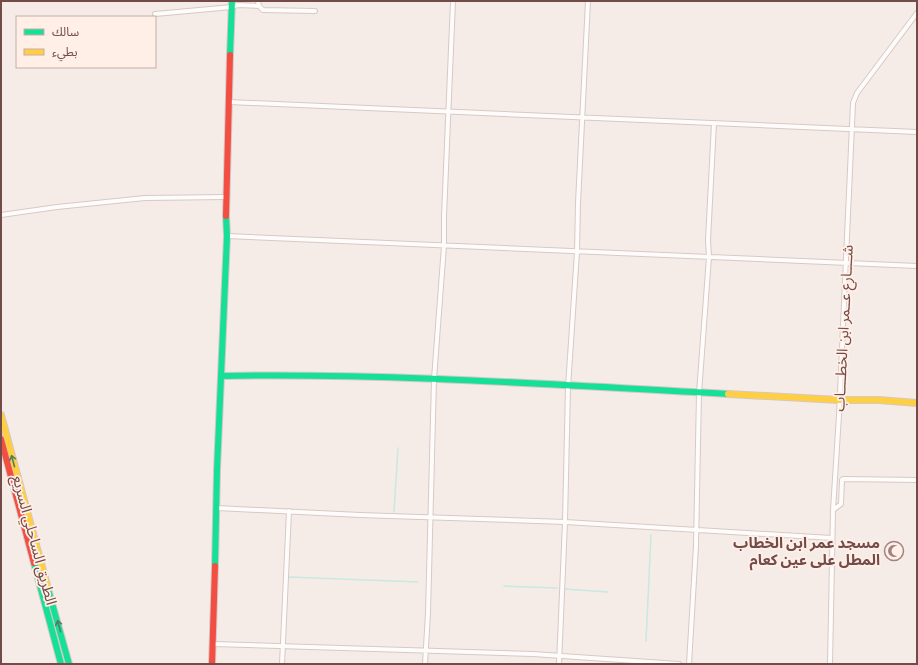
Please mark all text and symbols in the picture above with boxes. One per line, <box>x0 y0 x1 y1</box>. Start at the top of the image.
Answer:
legend <box>16 16 156 68</box>
text: سالك <box>52 24 79 39</box>
text: بطيء <box>52 44 78 62</box>
street label: شــــارع عــمر ابن الخطــــاب <box>829 244 860 412</box>
one-way arrow <box>9 454 17 467</box>
street label: الطريق الساحلي السريع <box>6 473 61 608</box>
place label: مسجد عمر ابن الخطاب المطل على عين كعام <box>733 533 880 571</box>
mosque icon: مسجد عمر ابن الخطاب المطل على عين كعام <box>883 540 905 562</box>
one-way arrow <box>55 620 62 633</box>

